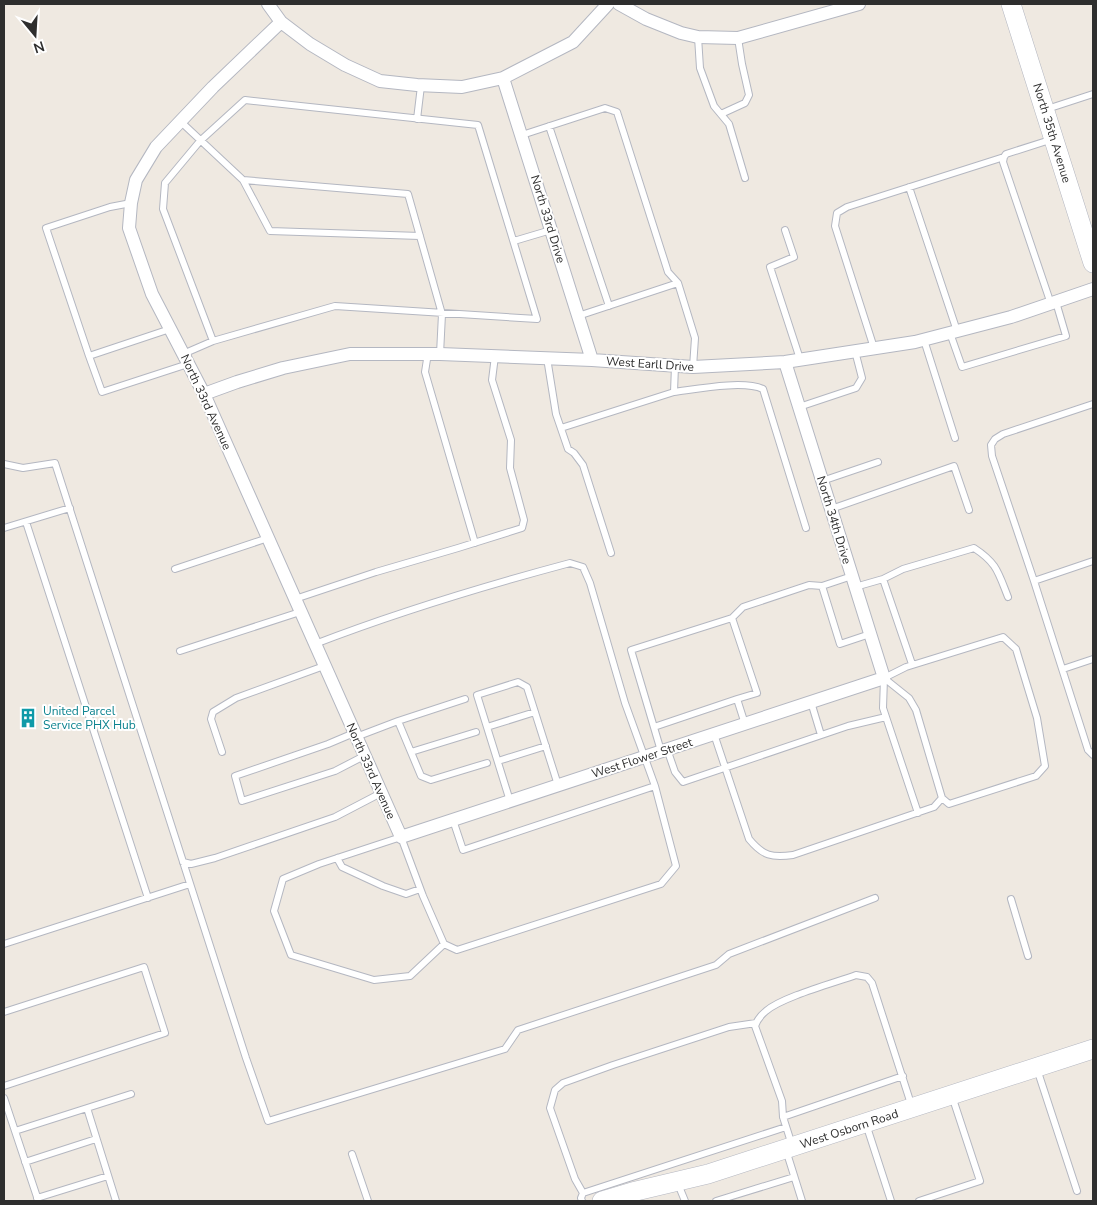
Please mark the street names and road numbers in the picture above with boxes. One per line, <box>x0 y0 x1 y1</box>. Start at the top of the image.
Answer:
street label: North 35th Avenue <box>1029 81 1075 185</box>
street label: North 33rd Drive <box>527 173 569 265</box>
street label: North 33rd Avenue <box>177 352 235 452</box>
street label: West Earll Drive <box>605 353 695 375</box>
street label: North 34th Drive <box>813 474 855 566</box>
street label: North 33rd Avenue <box>343 720 399 822</box>
street label: West Flower Street <box>590 734 695 782</box>
street label: West Osborn Road <box>798 1106 900 1152</box>

